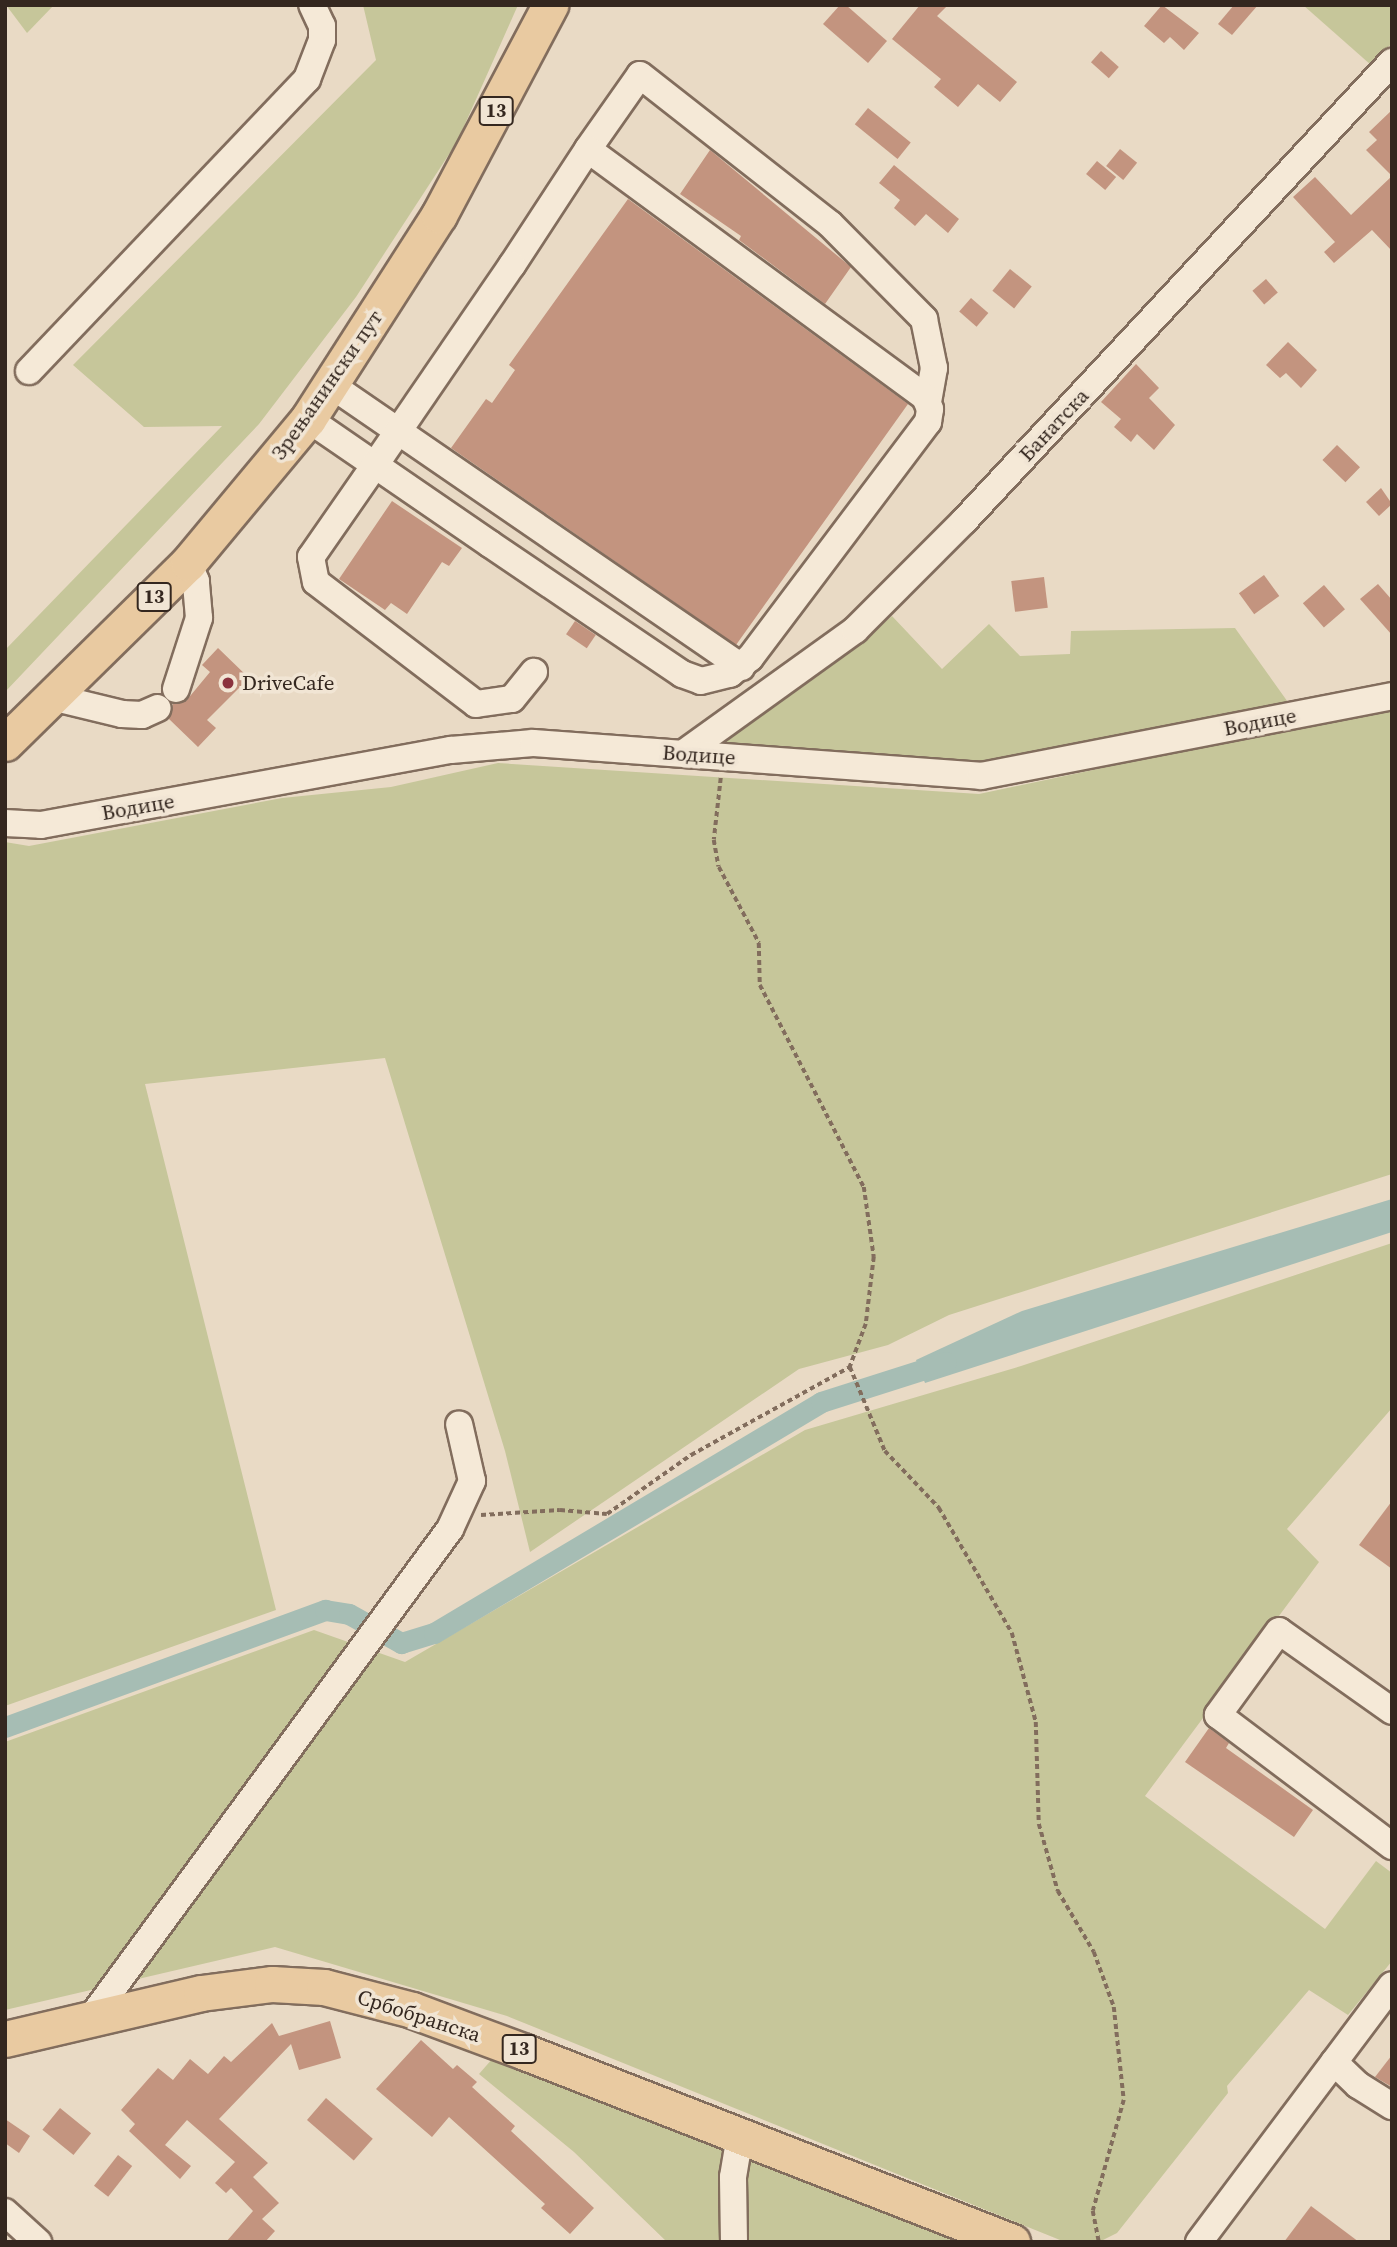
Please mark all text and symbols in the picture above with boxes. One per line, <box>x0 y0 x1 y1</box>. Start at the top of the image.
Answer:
road number: 13 <box>478 96 514 127</box>
street label: Зрењанински пут <box>266 305 388 465</box>
street label: Банатска <box>1014 383 1094 467</box>
road number: 13 <box>136 582 172 612</box>
place label: DriveCafe <box>242 670 334 696</box>
marker: DriveCafe <box>220 675 236 691</box>
street label: Водице <box>1222 703 1298 741</box>
street label: Водице <box>661 740 737 770</box>
street label: Водице <box>100 788 176 826</box>
street label: Србобранска <box>354 1984 484 2048</box>
road number: 13 <box>502 2034 536 2064</box>

